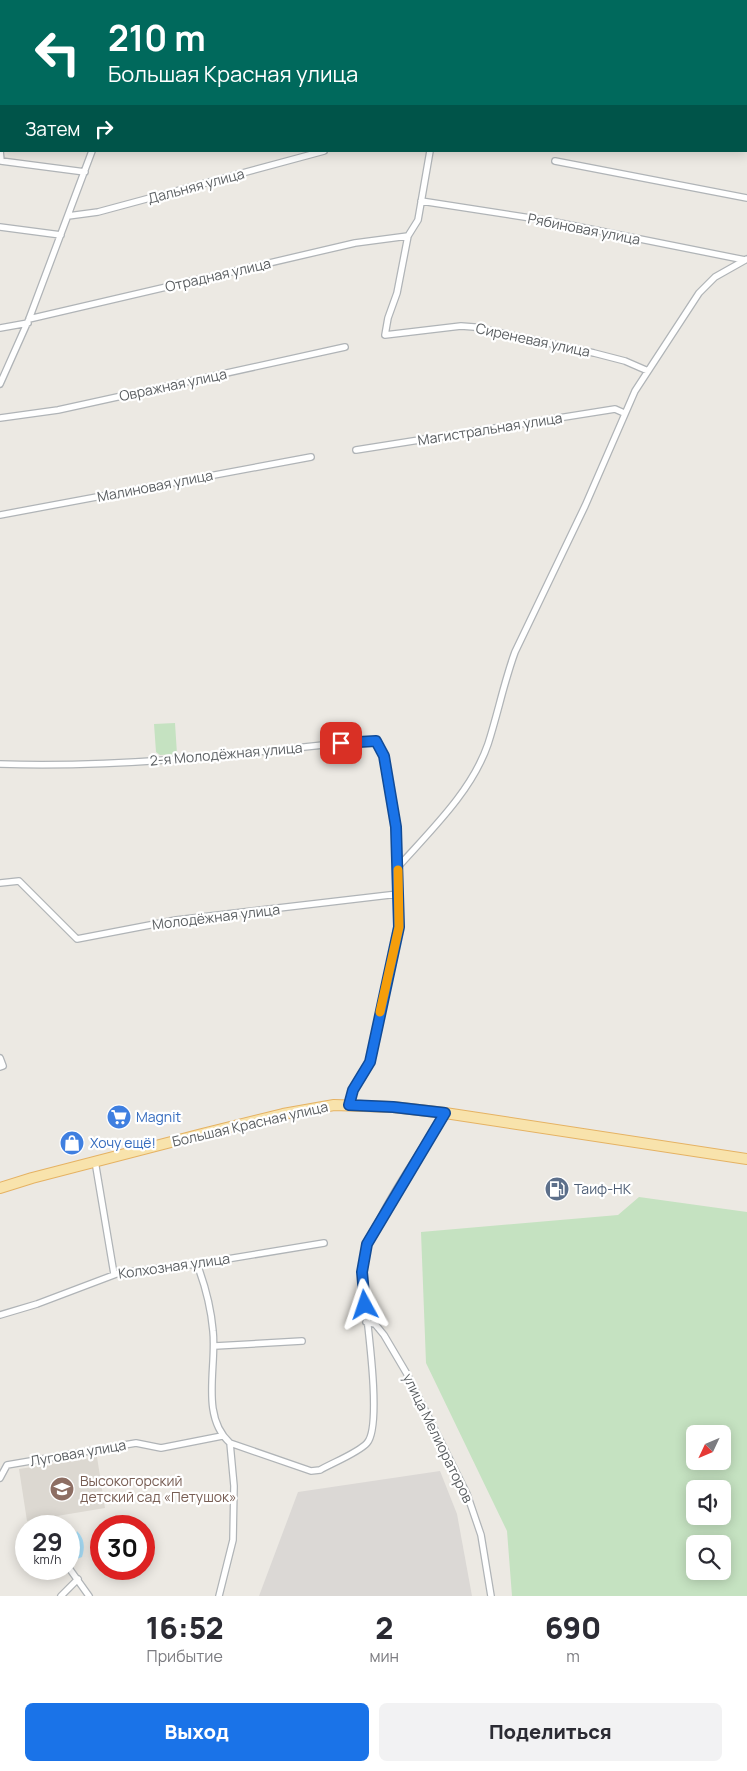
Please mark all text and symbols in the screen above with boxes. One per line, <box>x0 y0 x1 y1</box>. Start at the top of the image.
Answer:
text: 210 m <box>108 14 206 62</box>
icon: left <box>25 20 90 85</box>
text: Большая Красная улица <box>108 59 358 89</box>
icon: right <box>90 115 118 143</box>
text: Затем <box>25 116 80 142</box>
street label: Дальняя улица <box>145 163 246 208</box>
street label: Рябиновая улица <box>526 208 642 249</box>
street label: Отрадная улица <box>163 253 273 296</box>
street label: Сиреневая улица <box>474 318 592 361</box>
street label: Овражная улица <box>117 364 228 405</box>
street label: Магистральная улица <box>416 408 564 449</box>
street label: Малиновая улица <box>95 465 214 506</box>
pin <box>320 722 362 764</box>
icon: arrive <box>327 729 355 757</box>
street label: 2-я Молодёжная улица <box>149 737 303 770</box>
street label: Молодёжная улица <box>151 899 281 934</box>
street label: Большая Красная улица <box>170 1096 330 1151</box>
supermarket icon: Magnit <box>106 1104 132 1130</box>
place label: Magnit <box>136 1107 181 1126</box>
shop icon: Хочу ещё! <box>59 1130 85 1156</box>
place label: Хочу ещё! <box>90 1133 156 1152</box>
fuel station icon: Таиф-НК <box>544 1176 570 1202</box>
place label: Таиф-НК <box>574 1179 632 1198</box>
street label: Колхозная улица <box>117 1248 231 1283</box>
position arrow <box>338 1278 390 1330</box>
street label: улица Мелиораторов <box>399 1370 478 1506</box>
north arrow <box>686 1425 731 1470</box>
map controls <box>686 1425 731 1580</box>
street label: Луговая улица <box>28 1435 127 1470</box>
place label: Высокогорский детский сад «Петушок» <box>80 1471 237 1506</box>
school or university icon: Высокогорский детский сад «Петушок» <box>49 1476 75 1502</box>
button: sound <box>686 1480 731 1525</box>
speed limit sign: 30 <box>90 1515 155 1580</box>
text: 29 <box>32 1524 63 1559</box>
button: search <box>686 1535 731 1580</box>
text: km/h <box>34 1551 61 1568</box>
text: 16:52 <box>146 1607 224 1648</box>
text: 2 <box>375 1607 393 1648</box>
text: 690 <box>545 1607 601 1648</box>
text: Прибытие <box>147 1645 223 1667</box>
text: мин <box>369 1645 399 1667</box>
text: m <box>566 1645 580 1667</box>
button: Выход <box>25 1703 369 1761</box>
button: Поделиться <box>379 1703 722 1761</box>

